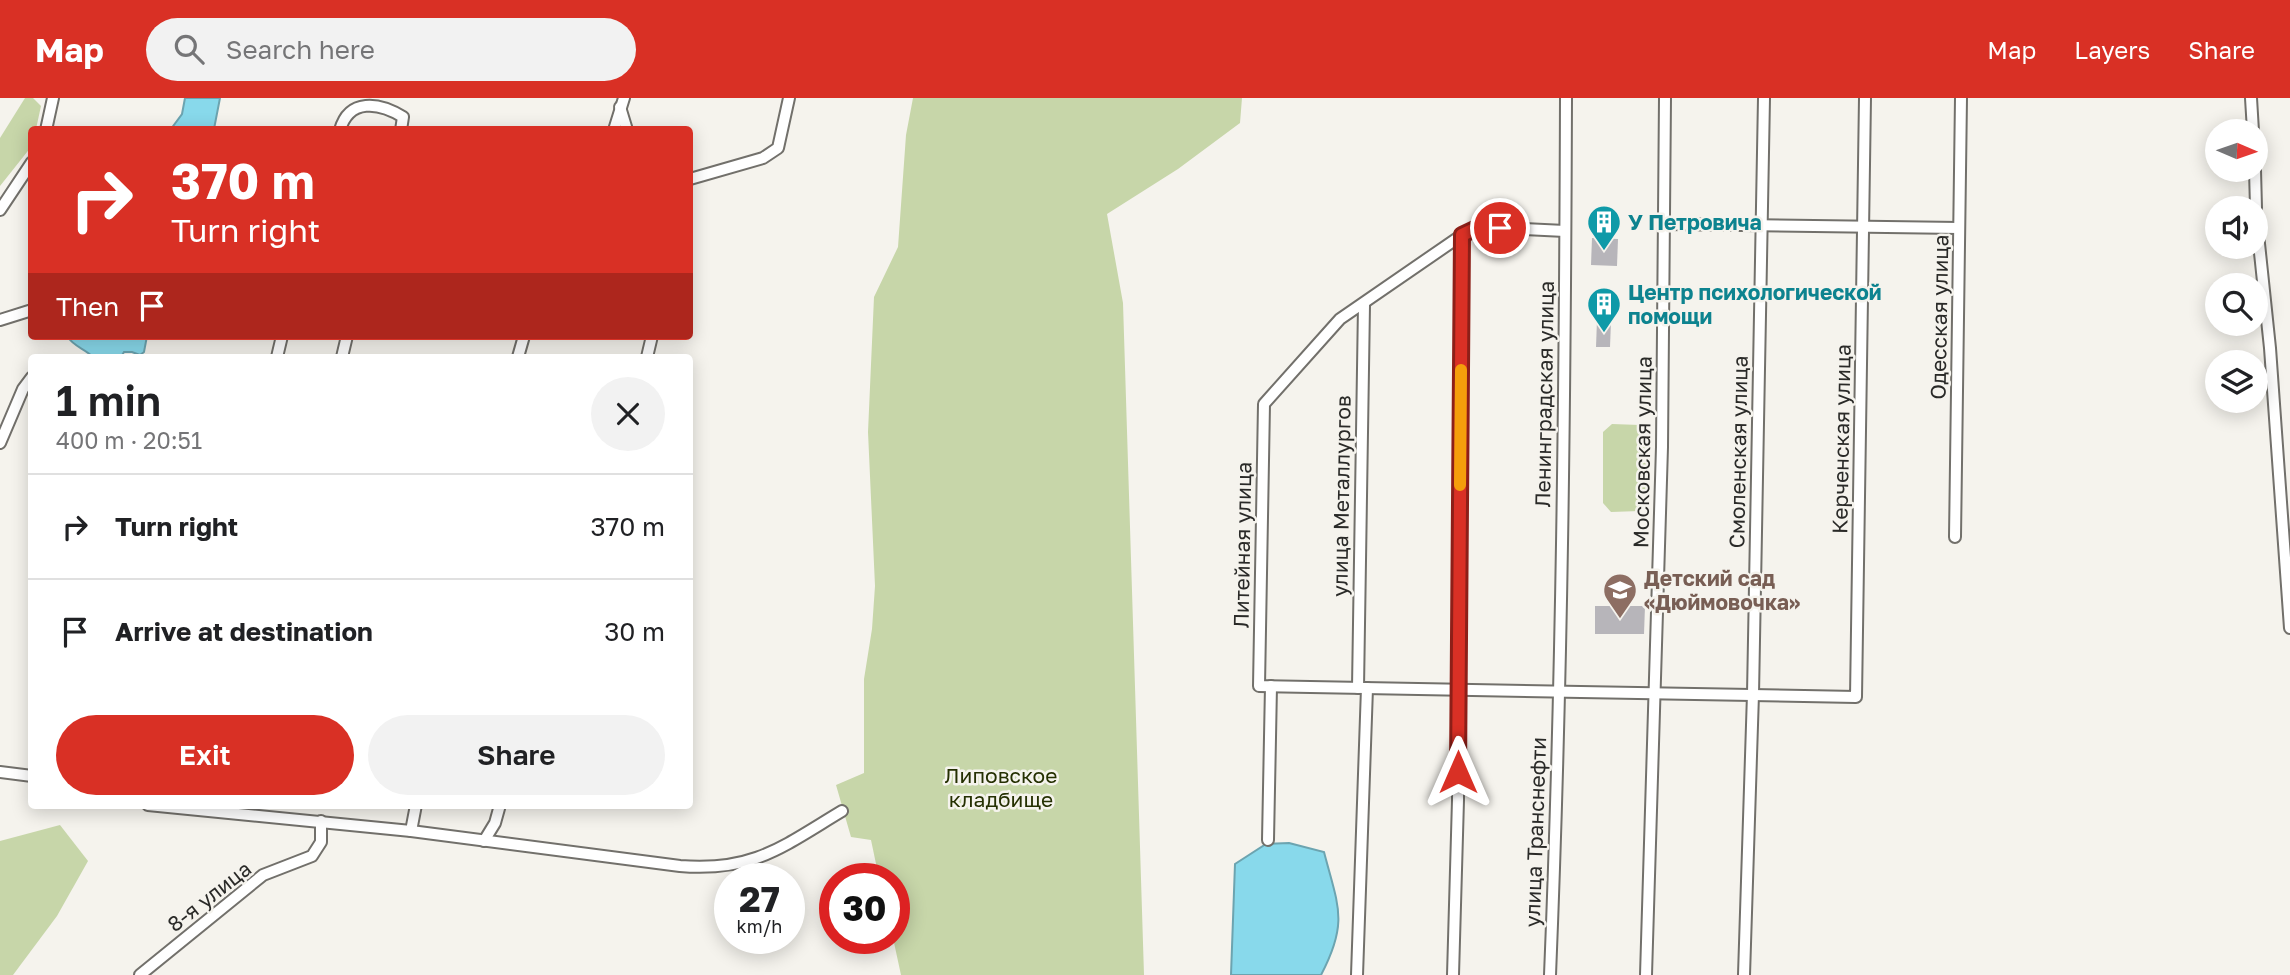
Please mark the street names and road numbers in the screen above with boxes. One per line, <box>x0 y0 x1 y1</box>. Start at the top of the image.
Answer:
street label: Одесская улица <box>1925 234 1953 400</box>
street label: Ленинградская улица <box>1529 280 1559 508</box>
street label: Керченская улица <box>1826 344 1856 534</box>
street label: Смоленская улица <box>1723 355 1753 549</box>
street label: Московская улица <box>1627 356 1657 548</box>
street label: улица Металлургов <box>1326 395 1356 597</box>
street label: Литейная улица <box>1228 462 1256 628</box>
street label: улица Транснефти <box>1519 736 1551 928</box>
street label: 8-я улица <box>162 855 256 937</box>

